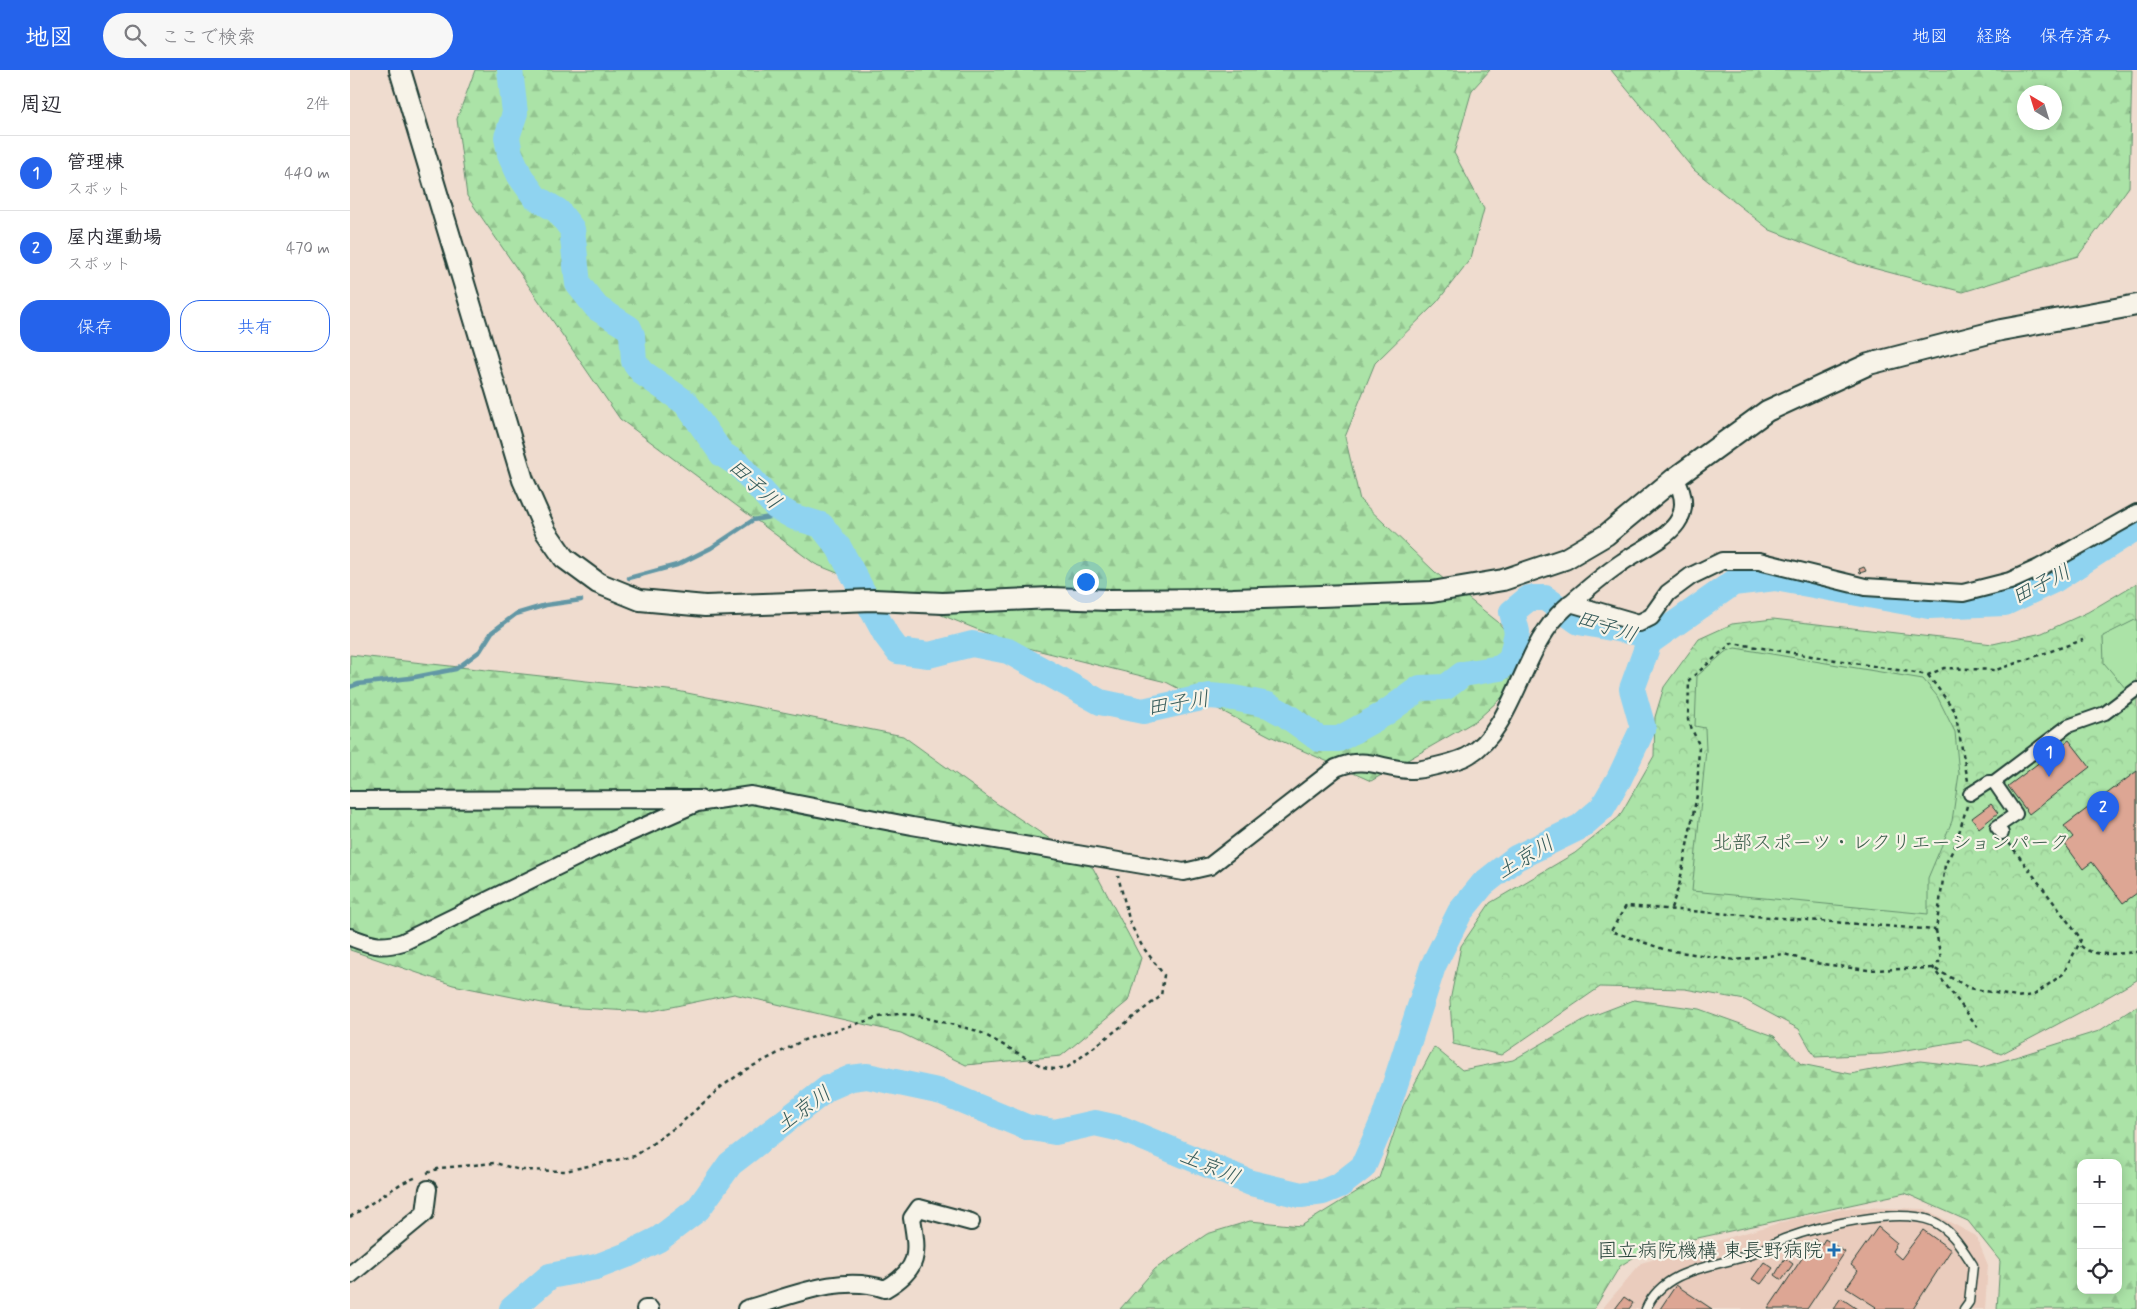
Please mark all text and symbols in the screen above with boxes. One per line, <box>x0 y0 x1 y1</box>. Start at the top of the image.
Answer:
search box <box>103 13 453 58</box>
icon: search <box>121 21 149 49</box>
text: 地図 <box>25 23 73 54</box>
text: ここで検索 <box>161 25 256 50</box>
text: 地図 <box>1912 25 1948 49</box>
text: 経路 <box>1976 25 2012 49</box>
text: 保存済み <box>2040 25 2112 49</box>
north arrow <box>2017 85 2062 130</box>
text: 周辺 <box>20 91 62 119</box>
text: 2件 <box>306 94 330 115</box>
text: 管理棟 <box>67 150 124 175</box>
text: 1 <box>32 163 40 184</box>
text: 440 m <box>284 163 330 184</box>
text: スポット <box>67 179 131 200</box>
text: 屋内運動場 <box>67 225 162 250</box>
text: 2 <box>32 238 40 259</box>
text: 470 m <box>286 238 330 259</box>
text: スポット <box>67 254 131 275</box>
button: 保存 <box>20 300 170 352</box>
button: 共有 <box>180 300 330 352</box>
water label: 田子川 <box>722 453 787 516</box>
water label: 田子川 <box>2007 558 2076 612</box>
your location <box>1073 569 1099 595</box>
water label: 田子川 <box>1572 604 1641 650</box>
water label: 田子川 <box>1145 685 1211 723</box>
pin: 1 <box>2033 736 2065 777</box>
pin: 2 <box>2087 791 2119 832</box>
water label: 土京川 <box>1491 830 1560 886</box>
park label: 北部スポーツ・レクリエーションパーク <box>1712 830 2070 857</box>
water label: 土京川 <box>770 1080 837 1140</box>
water label: 土京川 <box>1175 1142 1244 1192</box>
map controls <box>2077 1159 2122 1294</box>
button: + <box>2077 1159 2122 1204</box>
button: − <box>2077 1204 2122 1249</box>
place label: 国立病院機構 東長野病院 <box>1598 1238 1823 1265</box>
marker: 国立病院機構 東長野病院 <box>1827 1243 1841 1257</box>
button: locate <box>2077 1249 2122 1294</box>

